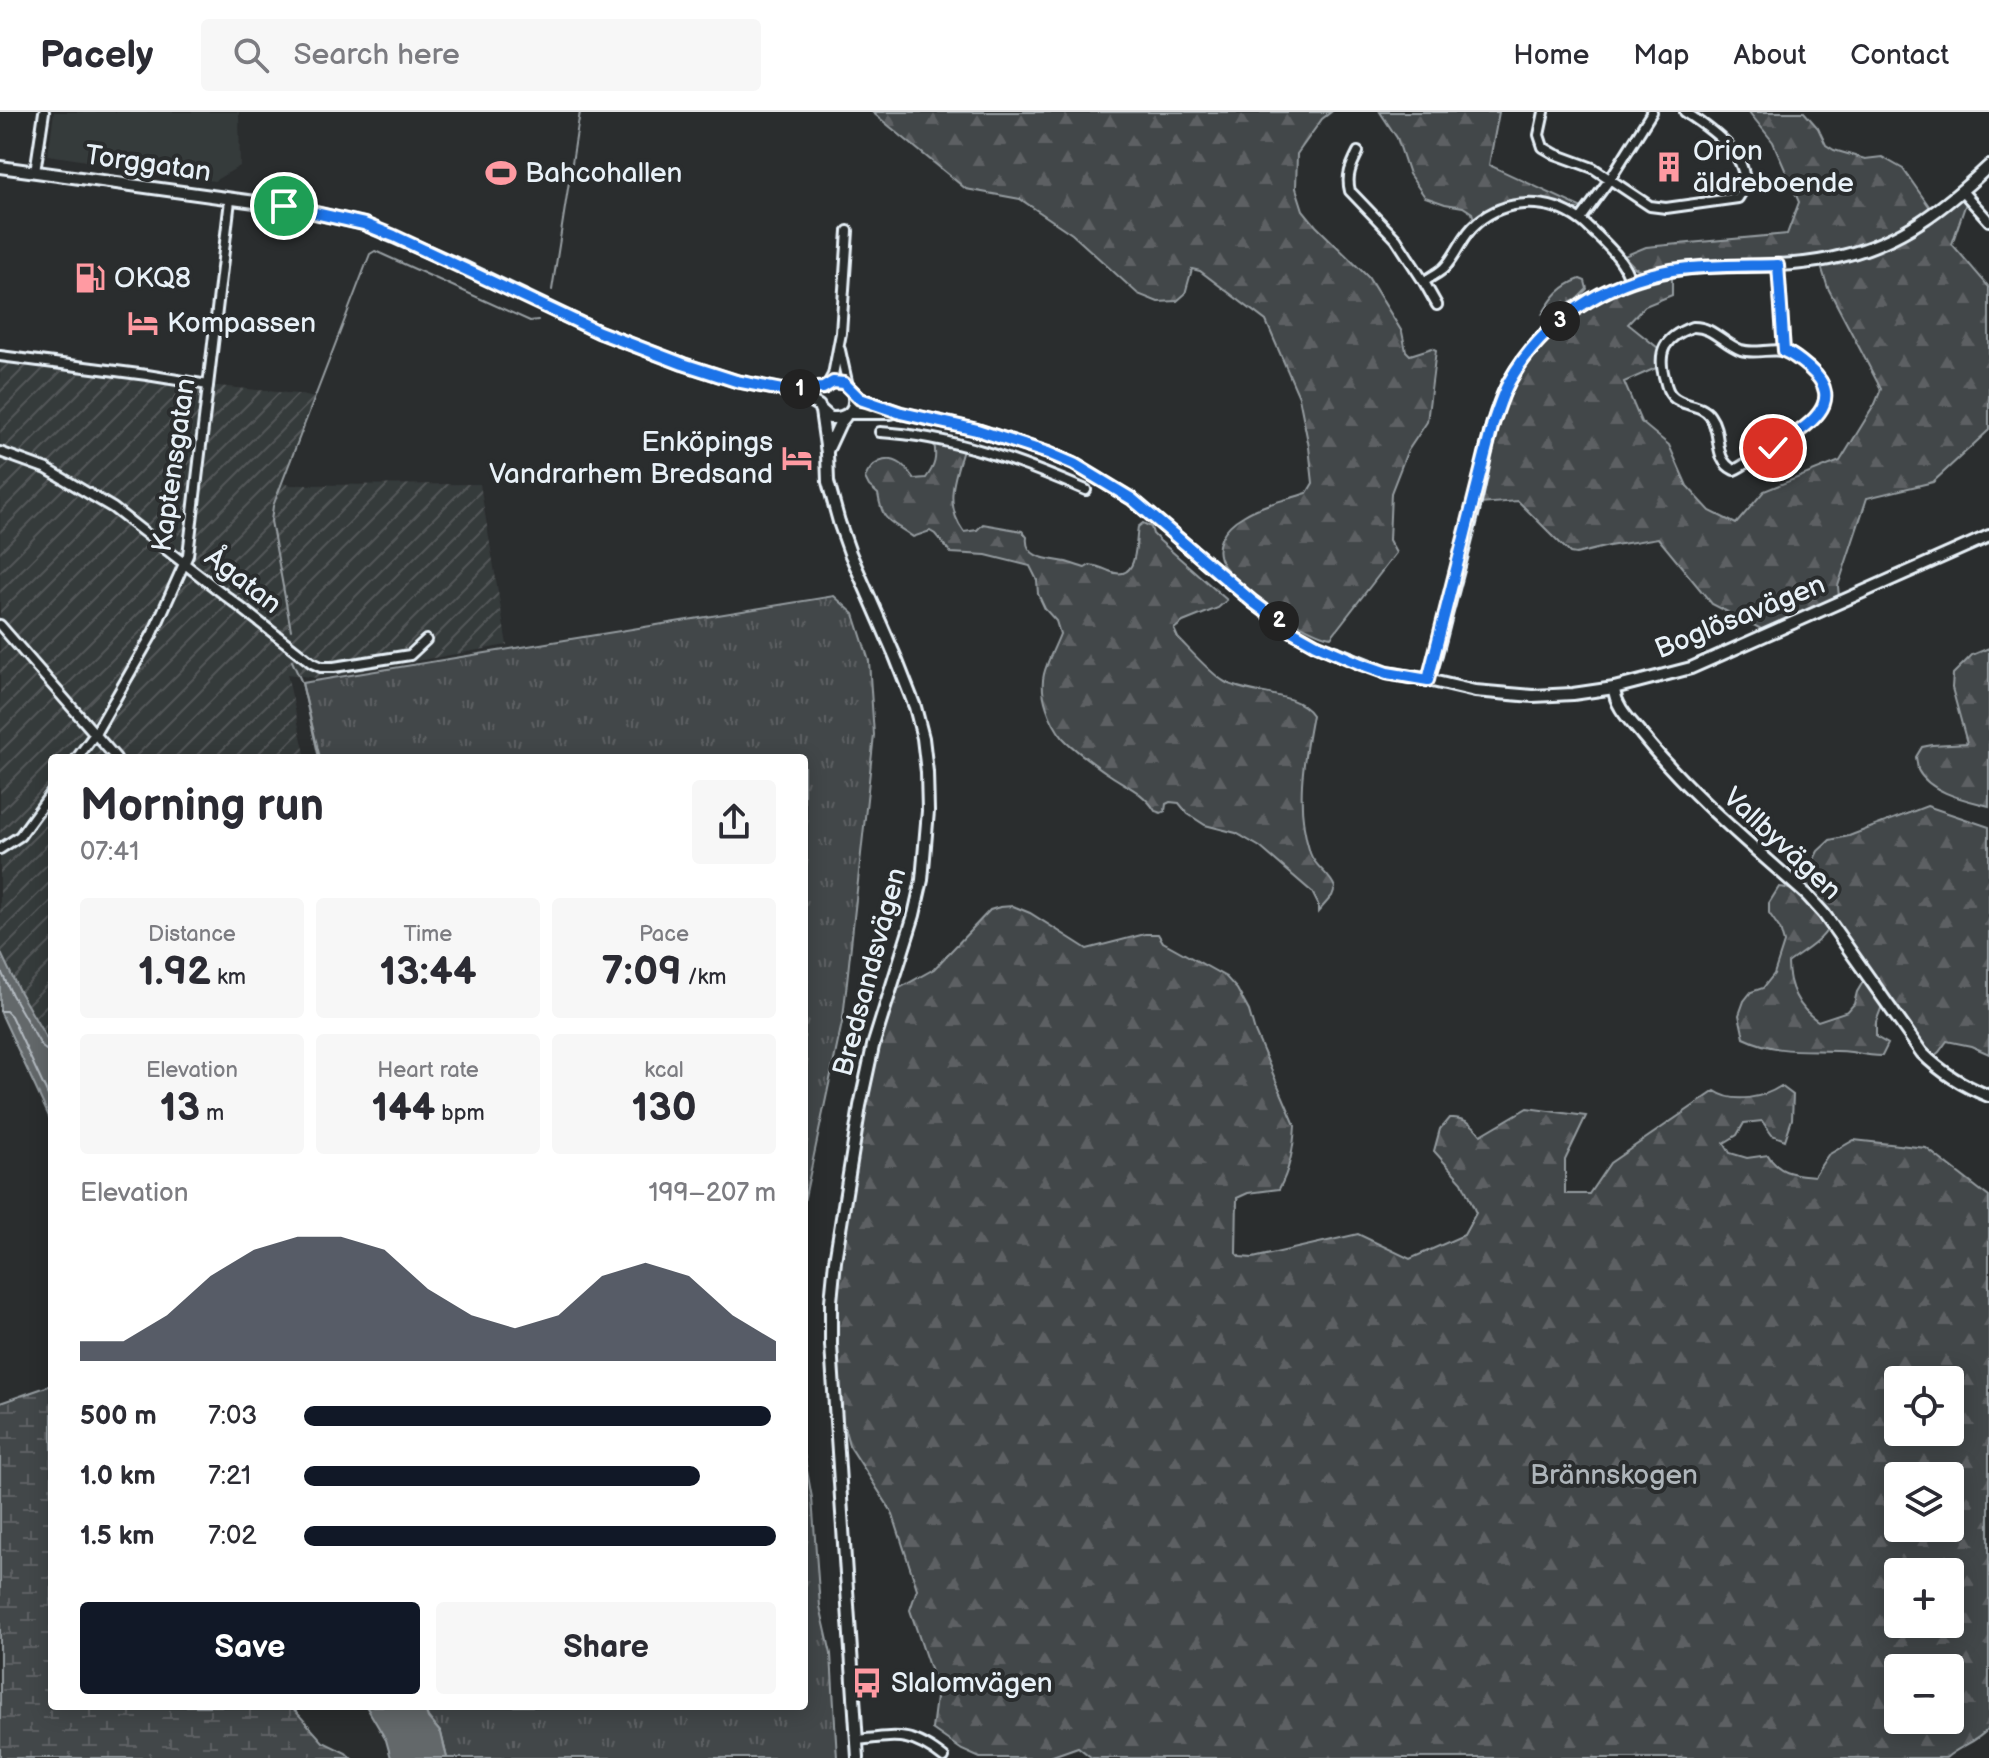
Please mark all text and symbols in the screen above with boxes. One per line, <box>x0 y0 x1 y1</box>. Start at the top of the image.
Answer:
search box <box>201 19 761 91</box>
text: Pacely <box>40 33 153 78</box>
icon: search <box>229 33 273 77</box>
text: Search here <box>293 37 460 73</box>
text: Home <box>1513 39 1589 72</box>
text: Map <box>1633 39 1690 72</box>
text: About <box>1734 39 1806 72</box>
text: Contact <box>1850 39 1949 72</box>
place label: Orion äldreboende <box>1693 135 1854 200</box>
street label: Torggatan <box>83 139 213 189</box>
building icon: Orion äldreboende <box>1652 150 1686 184</box>
sports icon: Bahcohallen <box>484 156 518 190</box>
place label: Bahcohallen <box>525 157 682 190</box>
pin <box>250 172 318 240</box>
icon: arrive <box>262 184 306 228</box>
fuel station icon: OKQ8 <box>73 261 107 295</box>
place label: OKQ8 <box>114 262 191 295</box>
pin: 3 <box>1540 301 1580 341</box>
hotel icon: Kompassen <box>126 306 160 340</box>
place label: Kompassen <box>167 307 316 340</box>
text: 3 <box>1554 307 1566 334</box>
pin: 1 <box>780 369 820 409</box>
text: 1 <box>795 375 805 402</box>
street label: Kaptensgatan <box>145 376 203 554</box>
pin <box>1739 414 1807 482</box>
place label: Enköpings Vandrarhem Bredsand <box>489 426 773 491</box>
icon: check <box>1751 426 1795 470</box>
hotel icon: Enköpings Vandrarhem Bredsand <box>780 441 814 475</box>
street label: Ågatan <box>198 539 289 621</box>
street label: Boglösavägen <box>1650 568 1830 666</box>
pin: 2 <box>1259 601 1299 641</box>
text: 2 <box>1272 607 1286 634</box>
text: Morning run <box>80 780 324 833</box>
button: share <box>692 780 776 864</box>
street label: Vallbyvägen <box>1716 781 1848 907</box>
text: 07:41 <box>80 837 139 868</box>
street label: Bredsandsvägen <box>826 864 914 1080</box>
text: Distance <box>148 921 236 948</box>
text: Time <box>404 921 452 948</box>
text: Pace <box>639 921 689 948</box>
text: 1.92 <box>138 948 211 996</box>
text: 13:44 <box>380 948 476 996</box>
text: 7:09 <box>602 948 682 996</box>
text: km <box>211 964 246 991</box>
text: /km <box>682 964 726 991</box>
text: Elevation <box>146 1057 238 1084</box>
text: Heart rate <box>377 1057 479 1084</box>
text: kcal <box>644 1057 684 1084</box>
text: 13 <box>160 1084 200 1132</box>
text: 144 <box>371 1084 435 1132</box>
text: 130 <box>631 1084 697 1132</box>
text: m <box>200 1100 224 1127</box>
text: bpm <box>435 1100 485 1127</box>
text: Elevation <box>80 1178 188 1209</box>
text: 199–207 m <box>648 1178 776 1209</box>
map controls <box>1884 1366 1964 1734</box>
button: locate <box>1884 1366 1964 1446</box>
text: 500 m <box>80 1401 157 1432</box>
text: 7:03 <box>208 1401 257 1432</box>
park label: Brännskogen <box>1530 1459 1698 1492</box>
text: 1.0 km <box>80 1461 156 1492</box>
text: 7:21 <box>208 1461 251 1492</box>
button: layers <box>1884 1462 1964 1542</box>
text: 1.5 km <box>80 1521 155 1552</box>
text: 7:02 <box>208 1521 257 1552</box>
button: + <box>1884 1558 1964 1638</box>
button: Save <box>80 1602 420 1694</box>
button: Share <box>436 1602 776 1694</box>
button: − <box>1884 1654 1964 1734</box>
bus stop icon: Slalomvägen <box>850 1666 884 1700</box>
place label: Slalomvägen <box>891 1667 1053 1700</box>

